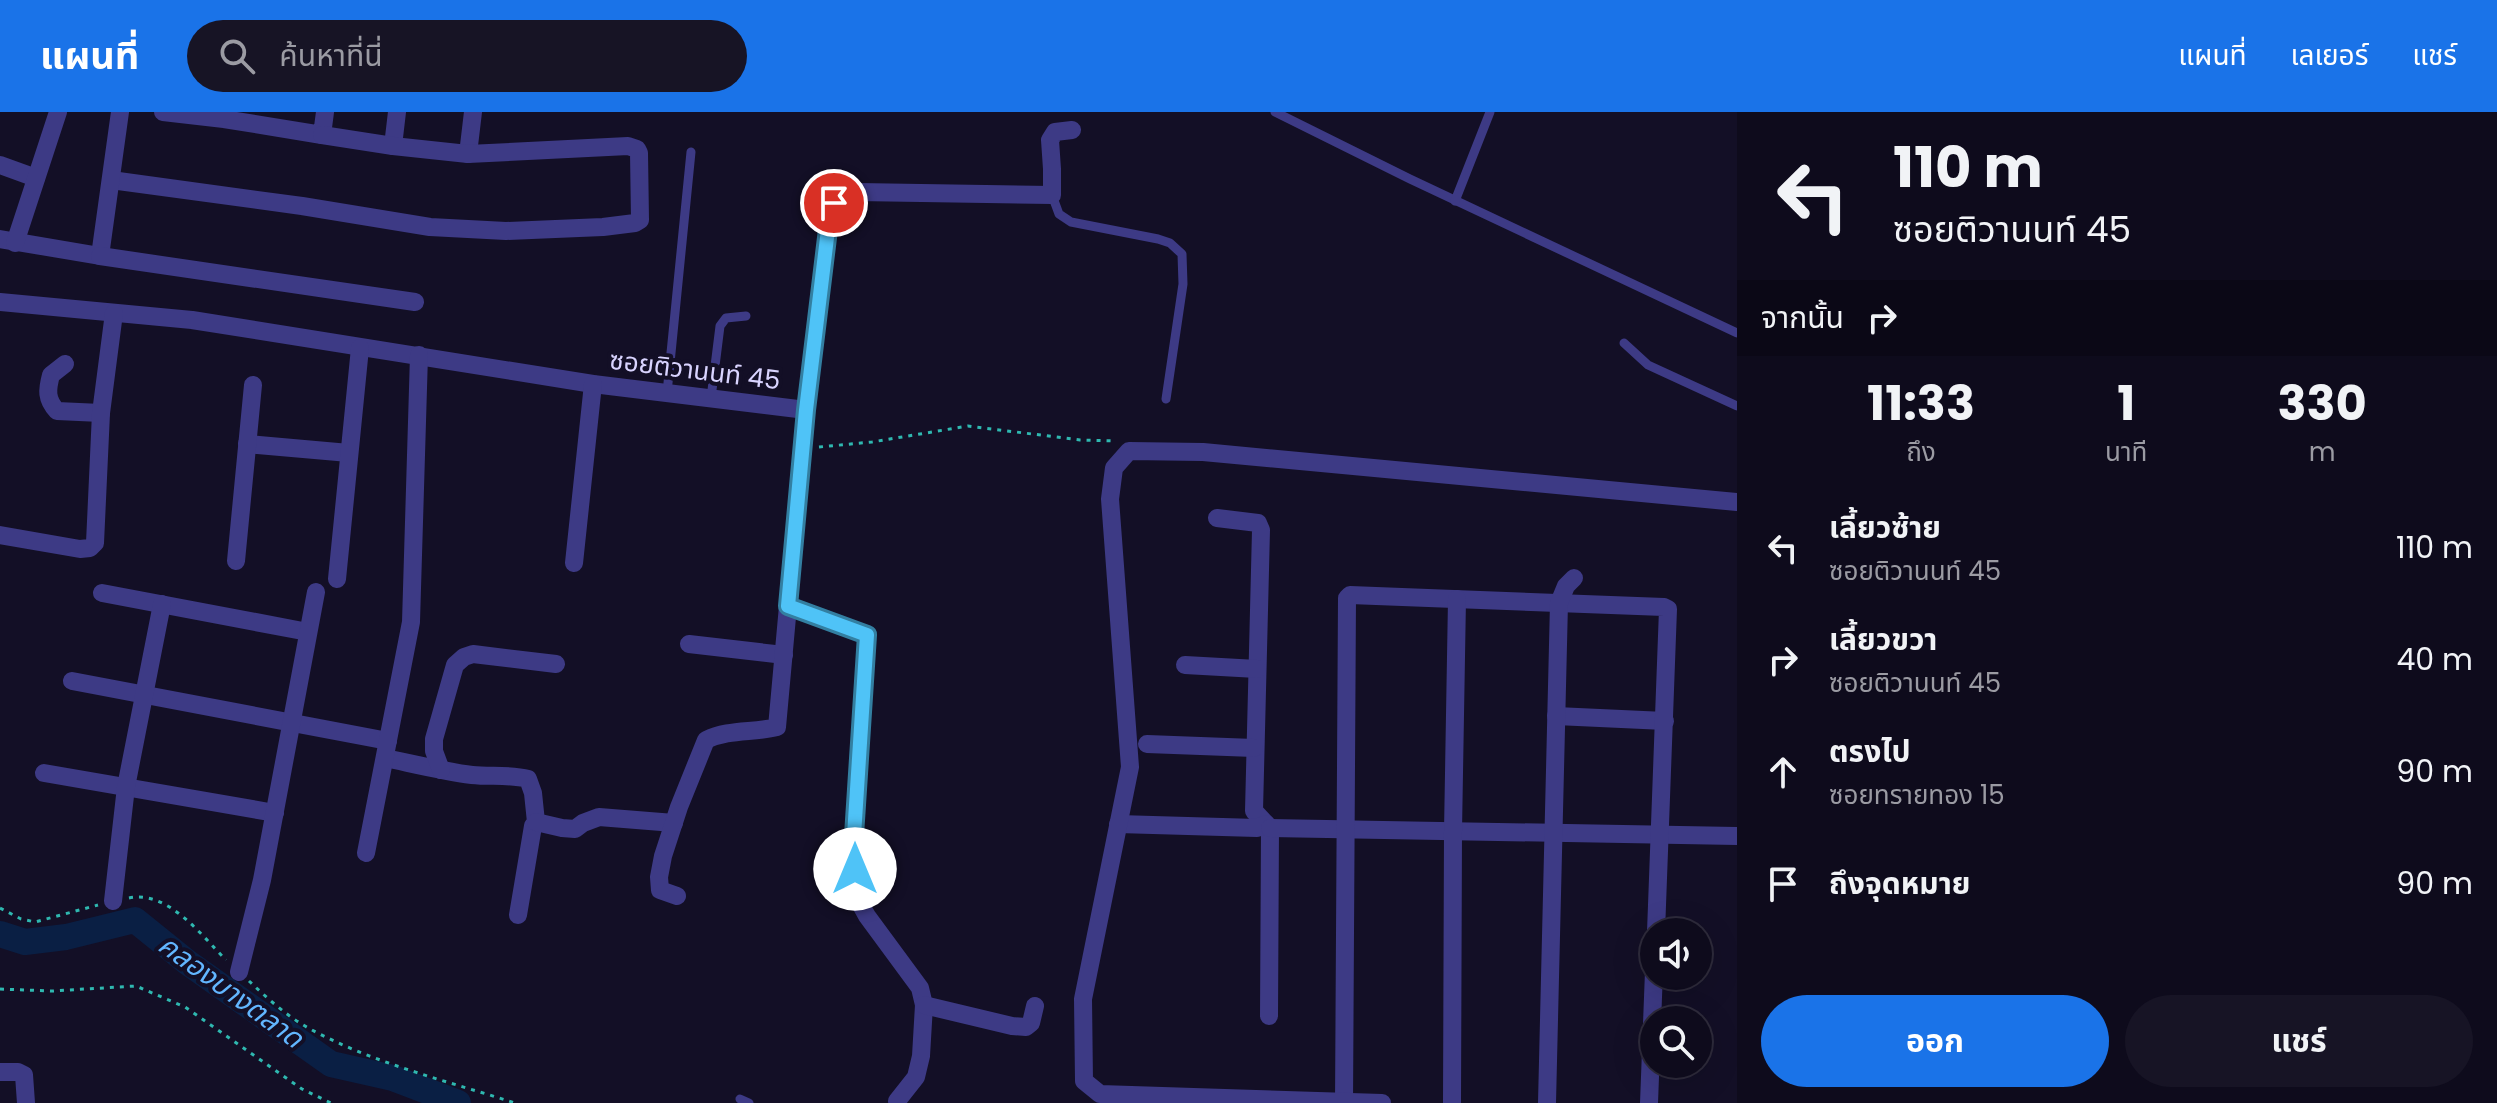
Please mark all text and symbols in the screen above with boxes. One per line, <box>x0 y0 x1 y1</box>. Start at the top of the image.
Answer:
search box <box>187 20 747 92</box>
text: แผนที่ <box>40 29 139 82</box>
icon: search <box>215 34 259 78</box>
text: ค้นหาที่นี่ <box>279 34 383 77</box>
text: แผนที่ <box>2178 36 2247 75</box>
text: เลเยอร์ <box>2291 36 2368 75</box>
text: แชร์ <box>2412 36 2457 75</box>
text: 110 m <box>1893 128 2043 207</box>
icon: left <box>1761 144 1865 248</box>
pin <box>800 169 868 237</box>
icon: arrive <box>812 181 856 225</box>
text: ซอยติวานนท์ 45 <box>1893 204 2131 255</box>
text: จากนั้น <box>1761 296 1844 339</box>
icon: right <box>1860 296 1904 340</box>
street label: ซอยติวานนท์ 45 <box>607 342 783 398</box>
text: 11:33 <box>1867 370 1975 437</box>
text: 1 <box>2117 370 2135 437</box>
text: 330 <box>2277 370 2367 437</box>
text: ถึง <box>1906 434 1936 470</box>
text: นาที <box>2105 434 2147 470</box>
text: m <box>2309 434 2336 470</box>
text: เลี้ยวซ้าย <box>1829 506 1941 549</box>
icon: left <box>1761 526 1805 570</box>
text: 110 m <box>2396 526 2473 569</box>
text: ซอยติวานนท์ 45 <box>1829 553 2001 589</box>
text: เลี้ยวขวา <box>1829 618 1937 661</box>
icon: right <box>1761 638 1805 682</box>
text: 40 m <box>2396 638 2473 681</box>
text: ซอยติวานนท์ 45 <box>1829 665 2001 701</box>
text: ตรงไป <box>1829 730 1911 773</box>
icon: ahead <box>1761 750 1805 794</box>
text: 90 m <box>2396 750 2473 793</box>
text: ซอยทรายทอง 15 <box>1829 777 2005 813</box>
position arrow <box>813 827 897 911</box>
icon: arrive <box>1761 862 1805 906</box>
text: ถึงจุดหมาย <box>1829 862 1970 905</box>
text: 90 m <box>2396 862 2473 905</box>
map controls <box>1640 918 1712 1078</box>
button: sound <box>1640 918 1712 990</box>
water label: คลองบางตลาด <box>150 926 312 1058</box>
button: ออก <box>1761 995 2109 1087</box>
button: แชร์ <box>2125 995 2473 1087</box>
button: search <box>1640 1006 1712 1078</box>

